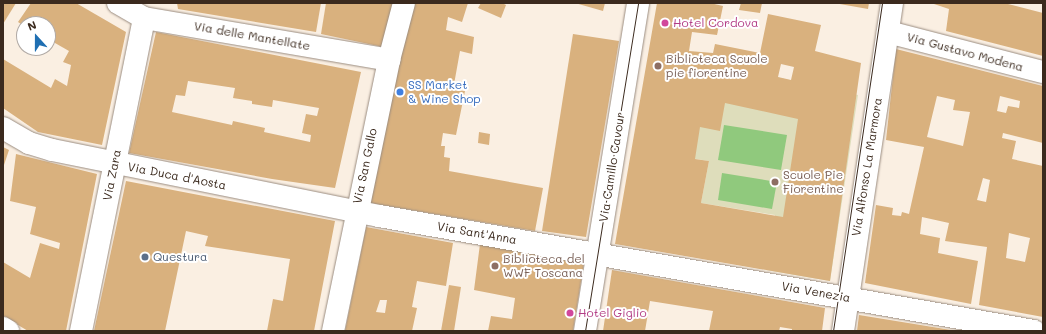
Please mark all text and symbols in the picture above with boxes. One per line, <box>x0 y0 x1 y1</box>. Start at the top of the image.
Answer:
north arrow <box>16 16 56 56</box>
place label: Hotel Cordova <box>673 16 758 30</box>
text: N <box>25 17 38 34</box>
marker: Hotel Cordova <box>660 18 670 28</box>
street label: Via delle Mantellate <box>193 19 311 53</box>
street label: Via Gustavo Modena <box>905 30 1025 74</box>
place label: Biblioteca Scuole pie fiorentine <box>666 52 768 80</box>
marker: Biblioteca Scuole pie fiorentine <box>653 61 663 71</box>
place label: SS Market & Wine Shop <box>408 78 481 106</box>
marker: SS Market & Wine Shop <box>395 87 405 97</box>
street label: Via Alfonso La Marmora <box>849 97 885 237</box>
street label: Via Camillo Cavour <box>596 111 628 223</box>
street label: Via San Gallo <box>350 127 380 205</box>
street label: Via Zara <box>100 148 124 202</box>
street label: Via Duca d'Aosta <box>126 159 228 193</box>
place label: Scuole Pie Fiorentine <box>783 168 844 196</box>
marker: Scuole Pie Fiorentine <box>770 177 780 187</box>
street label: Via Sant'Anna <box>436 219 518 247</box>
place label: Questura <box>153 250 208 264</box>
marker: Questura <box>140 252 150 262</box>
place label: Biblioteca del WWF Toscana <box>503 252 585 280</box>
marker: Biblioteca del WWF Toscana <box>490 261 500 271</box>
street label: Via Venezia <box>780 279 852 305</box>
place label: Hotel Giglio <box>578 306 647 320</box>
marker: Hotel Giglio <box>565 308 575 318</box>

